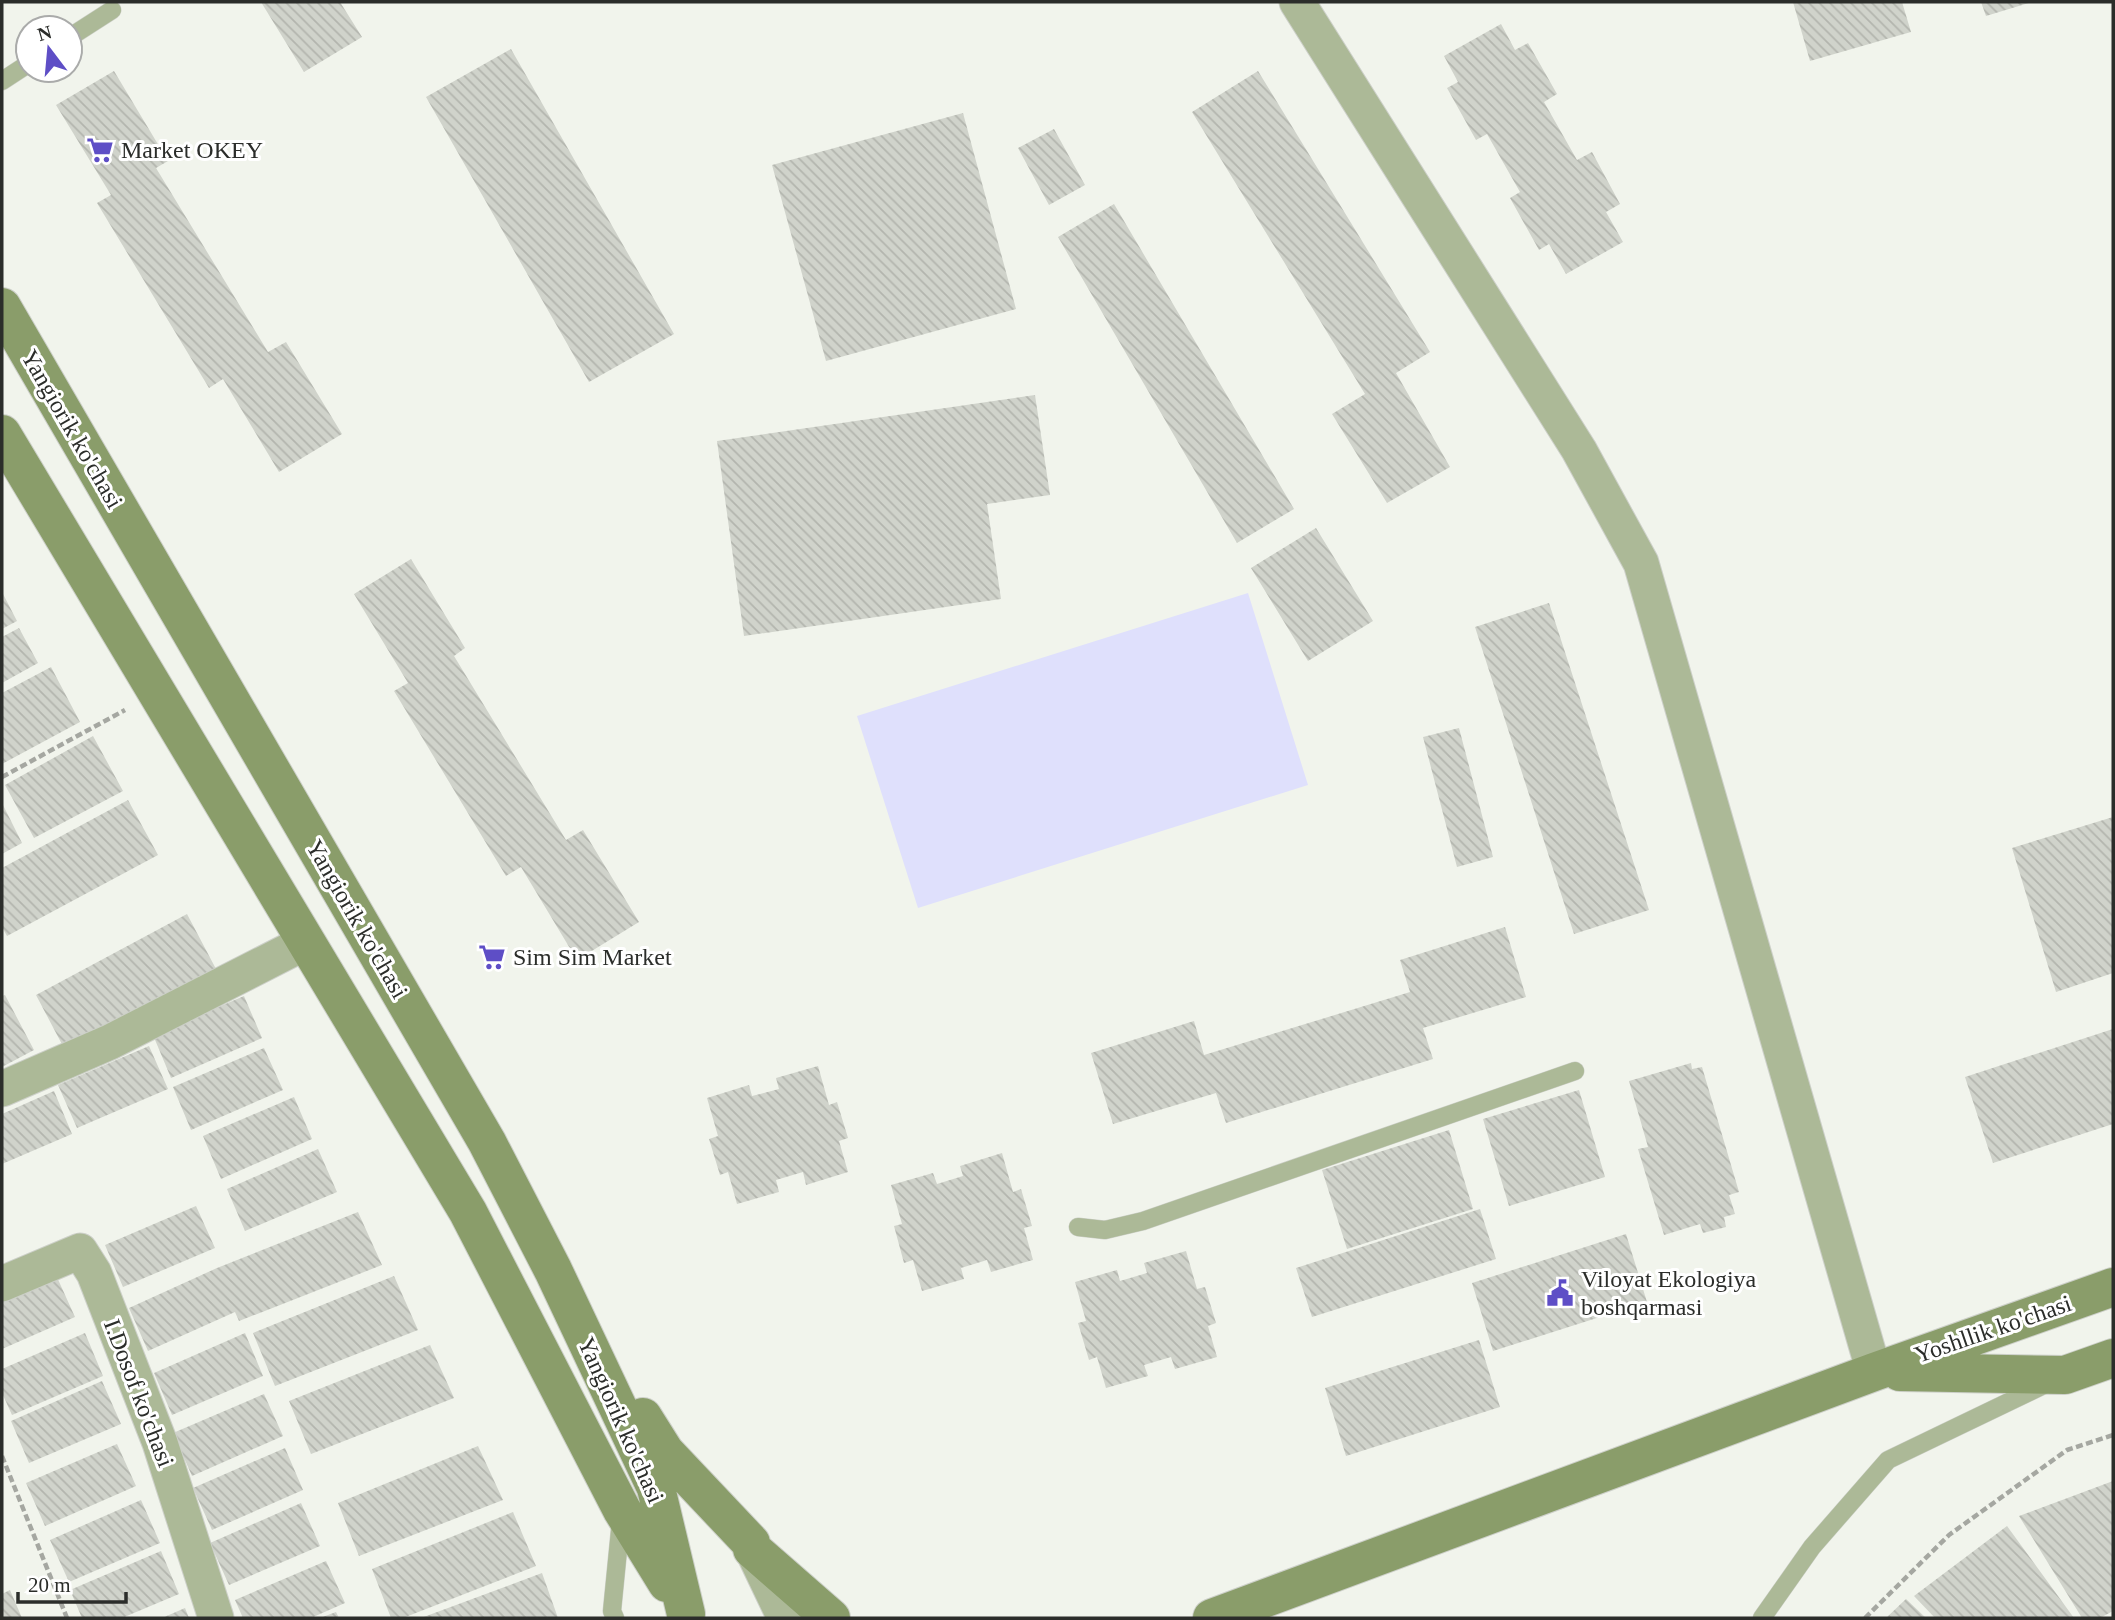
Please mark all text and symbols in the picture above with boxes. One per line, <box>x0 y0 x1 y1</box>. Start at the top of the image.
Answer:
north arrow <box>14 14 84 84</box>
text: N <box>35 21 54 45</box>
supermarket icon: Market OKEY <box>85 135 115 165</box>
place label: Market OKEY <box>121 137 263 163</box>
street label: Yangiorik ko'chasi <box>16 345 128 513</box>
street label: Yangiorik ko'chasi <box>301 835 413 1003</box>
supermarket icon: Sim Sim Market <box>477 942 507 972</box>
place label: Sim Sim Market <box>513 944 672 970</box>
place label: Viloyat Ekologiya boshqarmasi <box>1581 1266 1757 1320</box>
public building icon: Viloyat Ekologiya boshqarmasi <box>1545 1278 1575 1308</box>
street label: Yoshllik ko'chasi <box>1911 1290 2075 1368</box>
street label: I.Dosof ko'chasi <box>99 1315 179 1471</box>
street label: Yangiorik ko'chasi <box>573 1333 669 1507</box>
scale bar <box>18 1560 126 1604</box>
text: 20 m <box>28 1573 71 1597</box>

